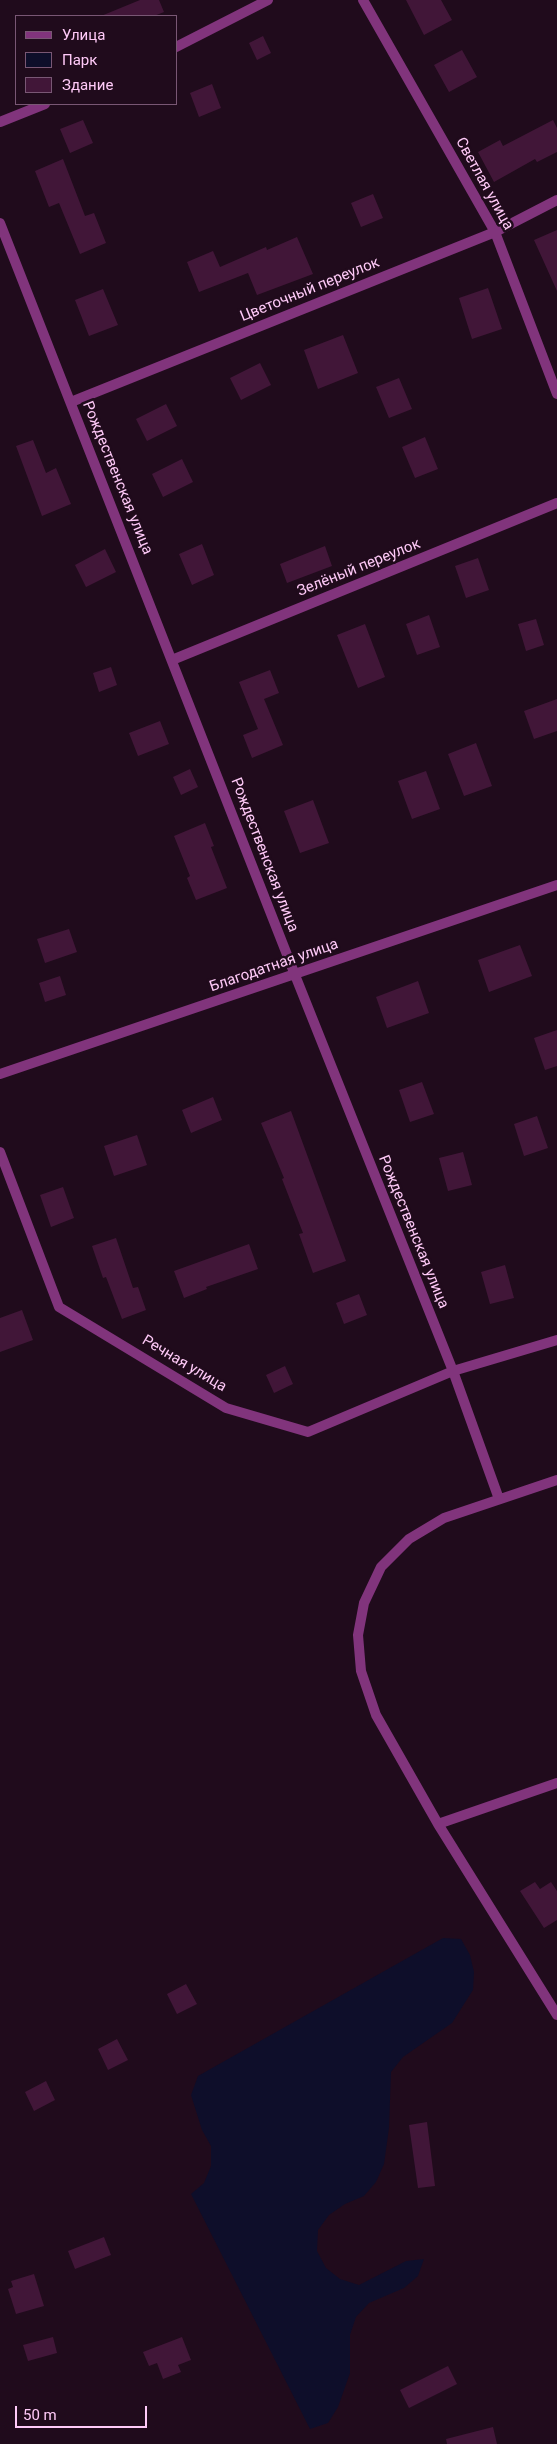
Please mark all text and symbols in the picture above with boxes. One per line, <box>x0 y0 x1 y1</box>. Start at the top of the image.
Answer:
legend <box>15 15 178 105</box>
text: Улица <box>62 26 105 44</box>
text: Парк <box>62 51 97 69</box>
text: Здание <box>62 76 113 94</box>
street label: Светлая улица <box>451 135 517 233</box>
street label: Цветочный переулок <box>238 254 382 326</box>
street label: Рождественская улица <box>78 399 156 557</box>
street label: Зелёный переулок <box>295 535 423 601</box>
street label: Рождественская улица <box>226 775 302 935</box>
street label: Благодатная улица <box>207 936 341 996</box>
street label: Рождественская улица <box>374 1153 452 1311</box>
street label: Речная улица <box>138 1332 230 1396</box>
scale bar <box>18 2396 150 2428</box>
text: 50 m <box>23 2406 57 2424</box>

